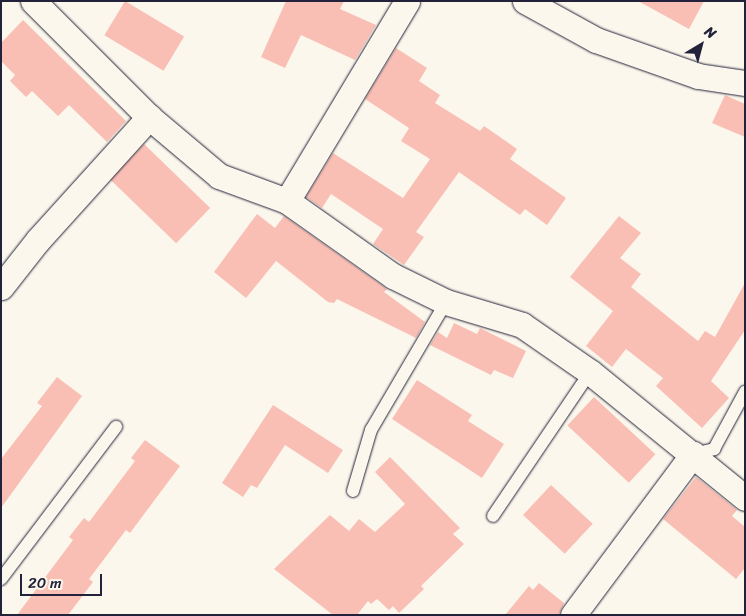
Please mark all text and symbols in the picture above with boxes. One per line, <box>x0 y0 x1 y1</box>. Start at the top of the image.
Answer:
north arrow <box>676 20 726 70</box>
text: N <box>699 20 722 46</box>
scale bar <box>22 564 105 596</box>
text: 20 m <box>28 570 62 596</box>

